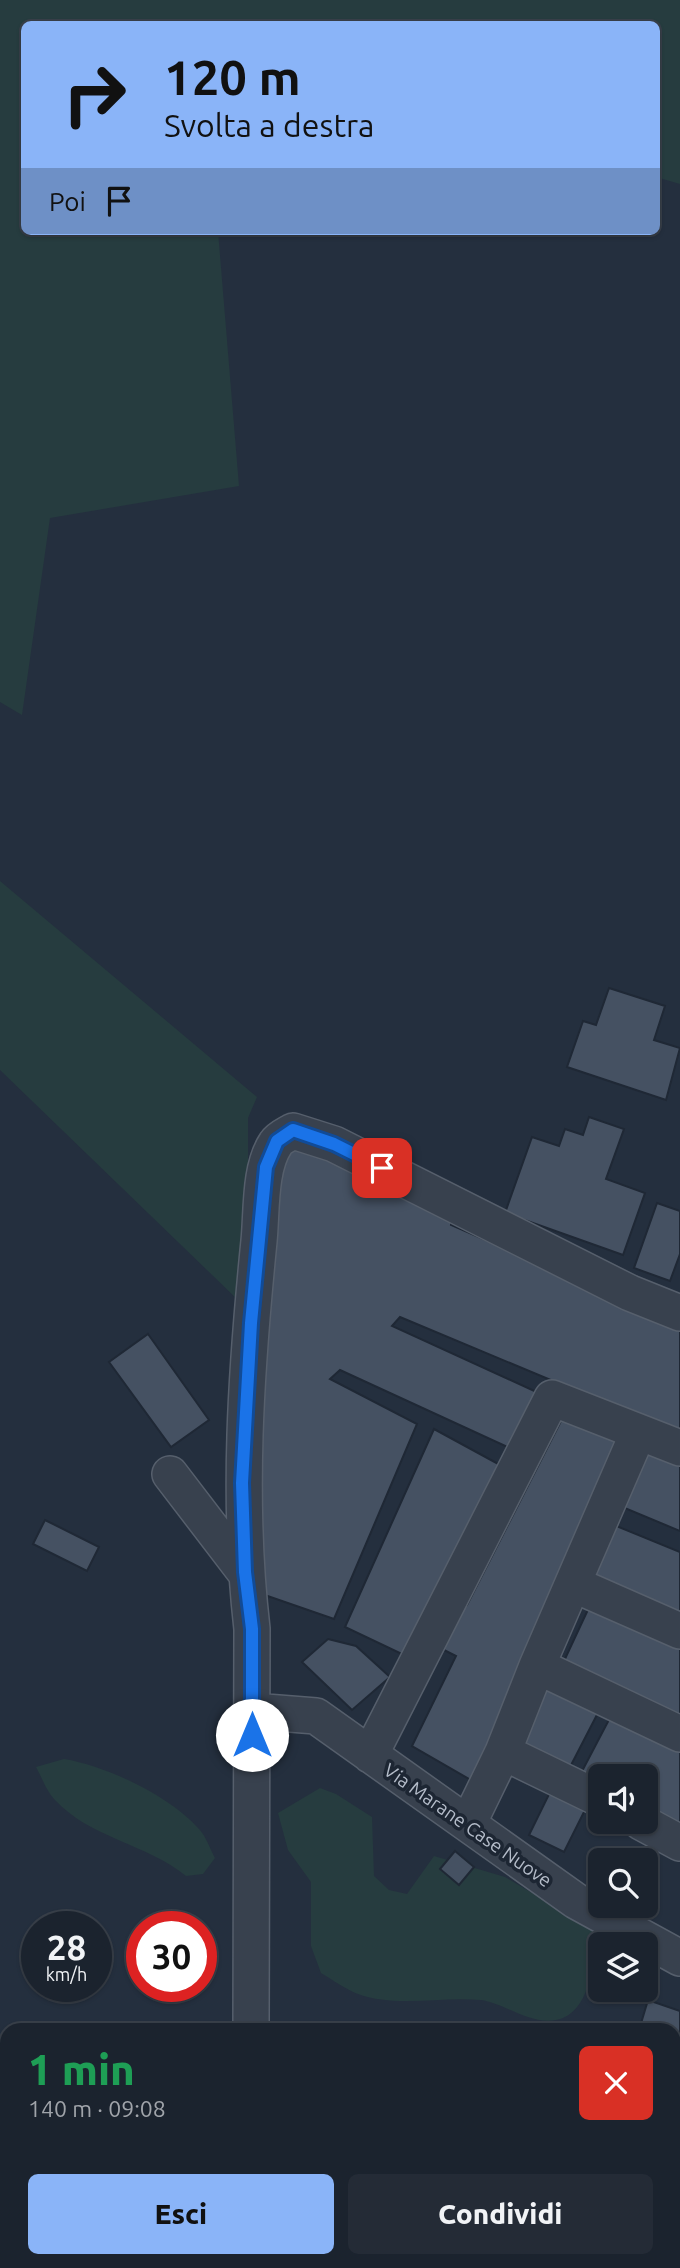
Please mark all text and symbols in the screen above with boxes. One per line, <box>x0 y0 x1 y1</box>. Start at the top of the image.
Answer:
icon: right <box>49 49 140 140</box>
text: 120 m <box>164 49 301 104</box>
text: Svolta a destra <box>164 107 375 143</box>
icon: arrive <box>100 182 138 220</box>
text: Poi <box>49 187 86 216</box>
pin <box>352 1138 412 1198</box>
icon: arrive <box>363 1149 401 1187</box>
position arrow <box>215 1698 289 1772</box>
street label: Via Marane Case Nuove <box>380 1759 556 1891</box>
map controls <box>588 1764 658 2002</box>
button: sound <box>588 1764 658 1834</box>
button: search <box>588 1848 658 1918</box>
speed limit sign: 30 <box>126 1911 217 2002</box>
text: 28 <box>47 1927 86 1967</box>
button: layers <box>588 1932 658 2002</box>
text: km/h <box>46 1964 87 1984</box>
text: 1 min <box>28 2046 135 2093</box>
button: close <box>579 2046 653 2120</box>
text: 140 m · 09:08 <box>28 2096 166 2121</box>
button: Esci <box>28 2174 334 2254</box>
button: Condividi <box>348 2174 653 2254</box>

